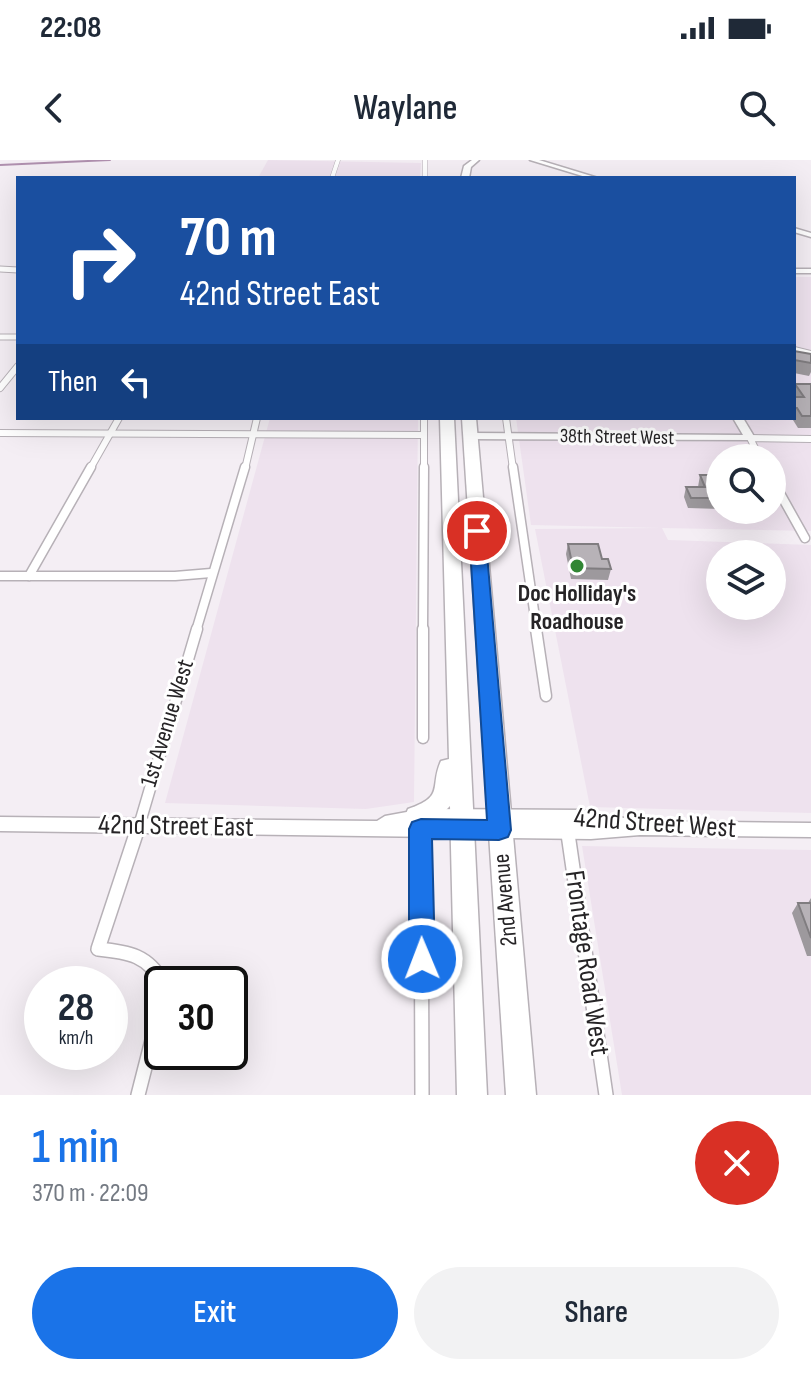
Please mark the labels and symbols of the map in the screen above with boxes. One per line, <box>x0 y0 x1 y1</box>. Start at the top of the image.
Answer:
street label: 38th Street West <box>560 424 674 450</box>
pin <box>443 497 511 565</box>
marker: Doc Holliday's Roadhouse <box>568 557 586 575</box>
place label: Doc Holliday's Roadhouse <box>518 579 636 636</box>
street label: 1st Avenue West <box>134 656 200 790</box>
street label: 42nd Street West <box>573 801 737 845</box>
street label: 42nd Street East <box>98 808 254 844</box>
street label: 2nd Avenue <box>487 853 523 947</box>
street label: Frontage Road West <box>558 868 616 1058</box>
position arrow <box>380 917 464 1001</box>
speed limit sign: 30 <box>144 966 248 1070</box>

